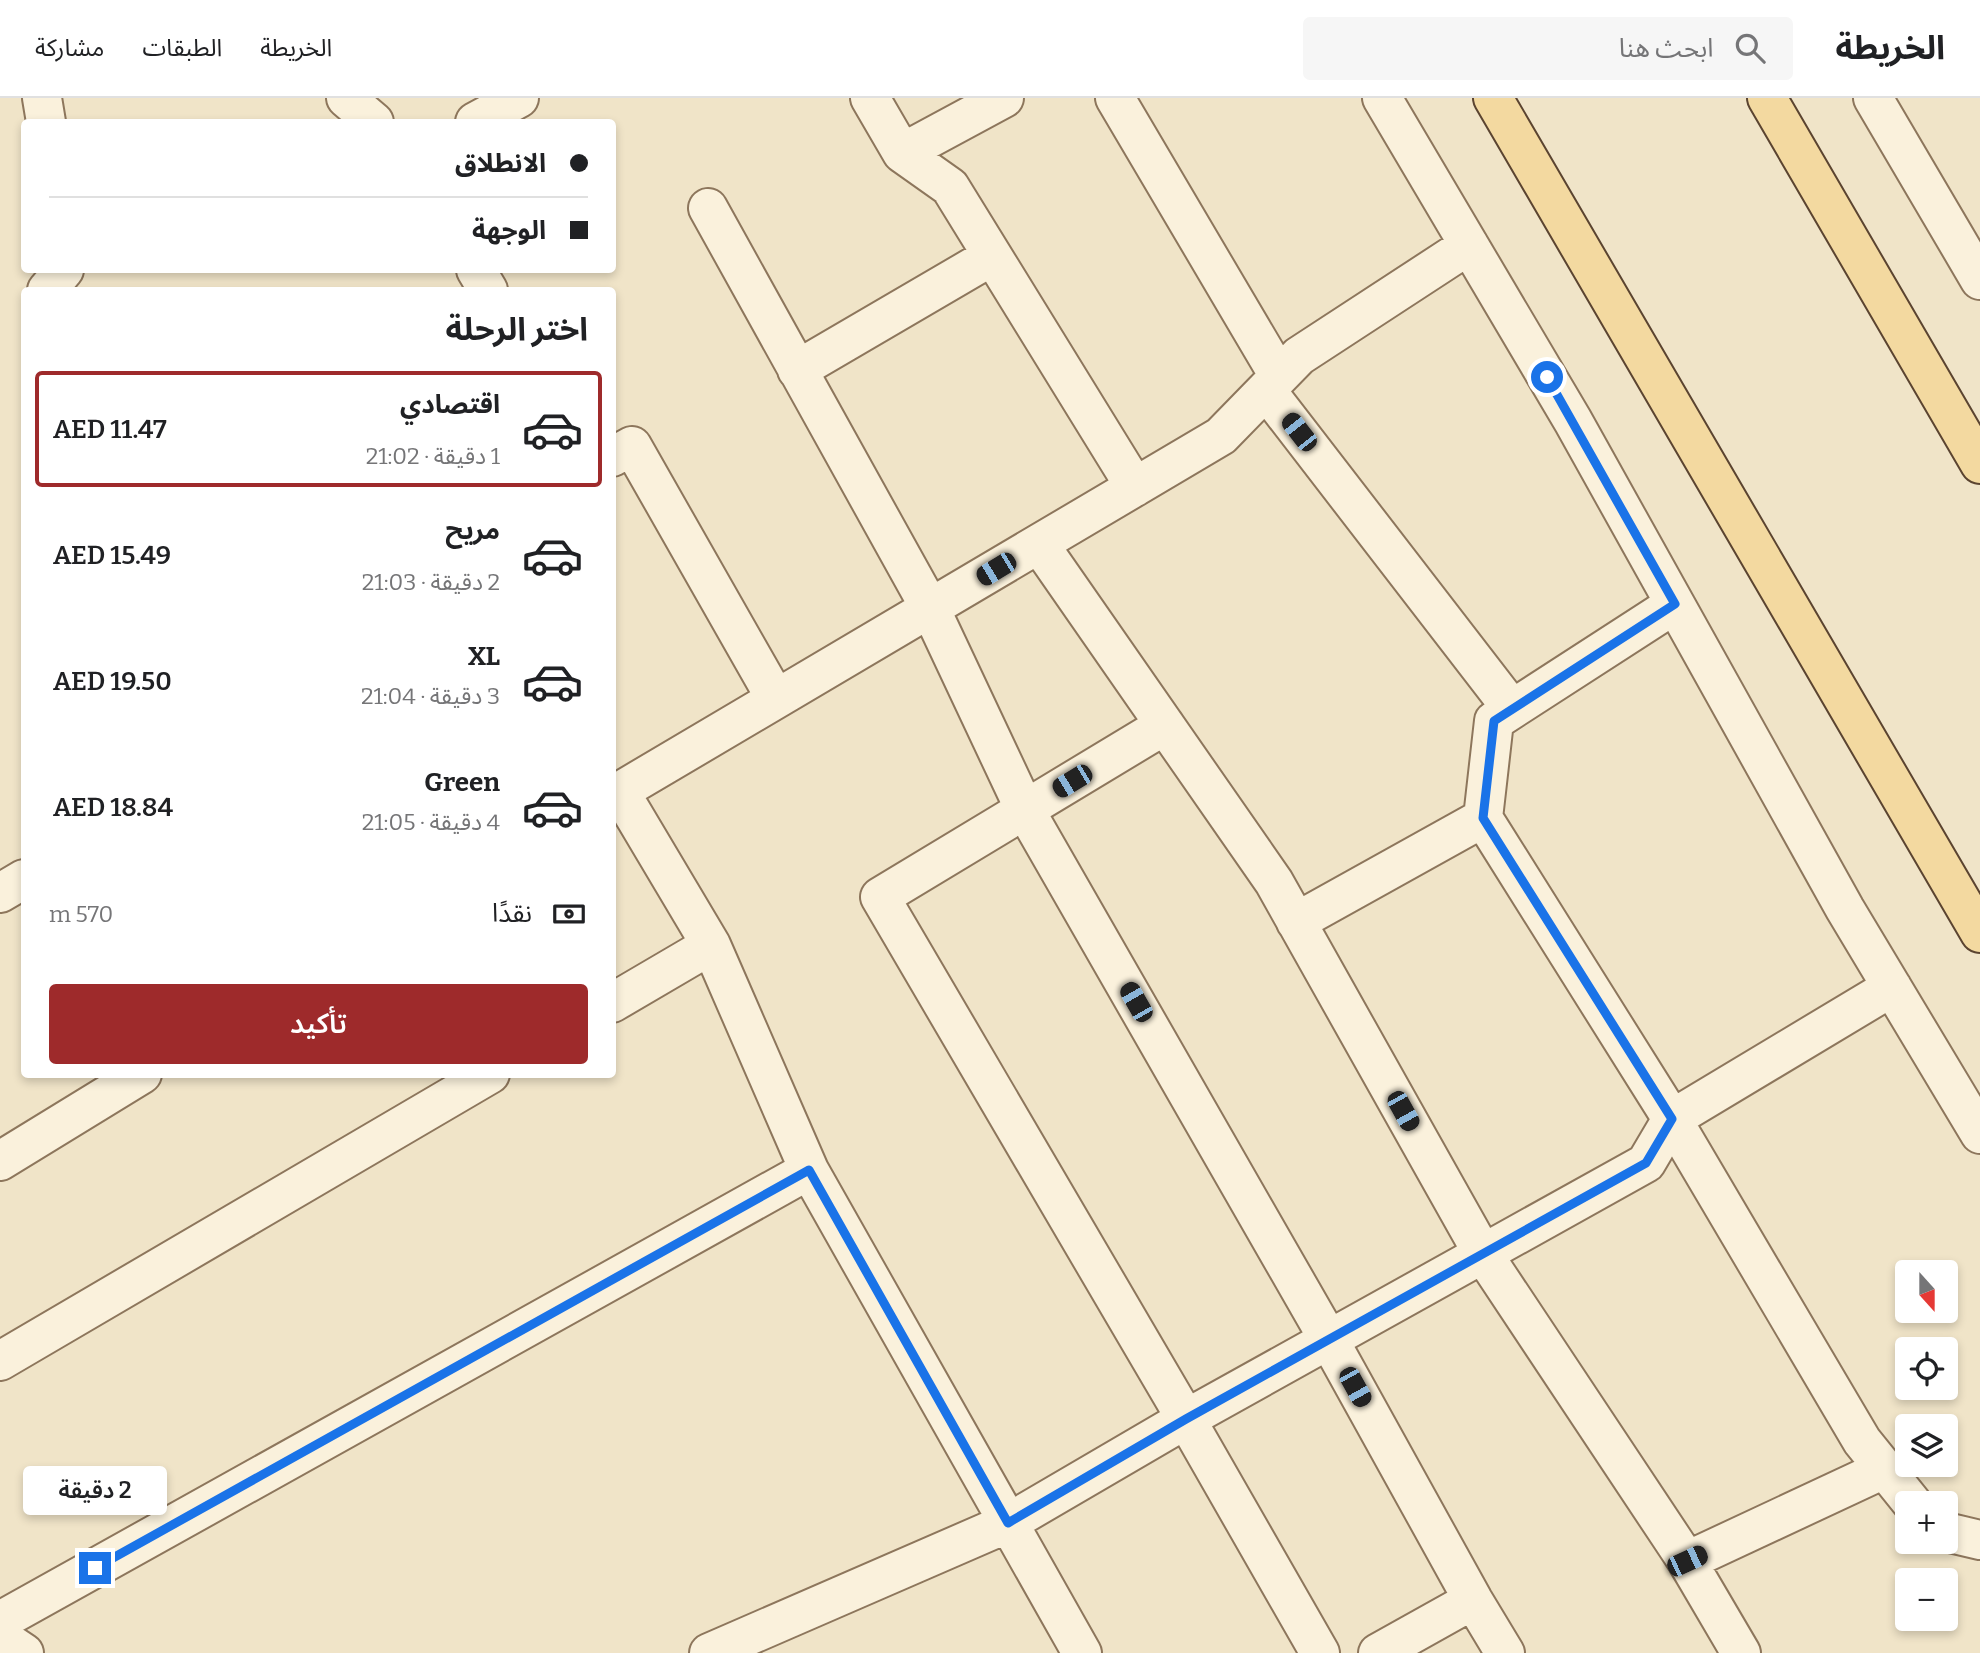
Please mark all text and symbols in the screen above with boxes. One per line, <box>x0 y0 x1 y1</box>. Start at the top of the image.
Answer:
search box <box>1303 17 1793 80</box>
text: الخريطة <box>1835 28 1945 68</box>
icon: search <box>1731 29 1769 67</box>
text: ابحث هنا <box>1619 33 1713 64</box>
text: مشاركة <box>35 34 104 62</box>
text: الطبقات <box>142 34 222 62</box>
text: الخريطة <box>260 34 332 62</box>
text: الانطلاق <box>455 148 546 179</box>
text: الوجهة <box>472 215 546 246</box>
text: اختر الرحلة <box>446 310 588 348</box>
route start <box>1531 361 1563 393</box>
text: اقتصادي <box>400 389 500 420</box>
icon: car <box>521 398 584 461</box>
car <box>1278 409 1321 455</box>
text: AED 11.47 <box>53 414 167 445</box>
text: 1 دقيقة · 21:02 <box>366 442 500 470</box>
text: مريح <box>445 515 500 546</box>
icon: car <box>521 524 584 587</box>
text: AED 15.49 <box>53 540 171 571</box>
car <box>973 549 1020 589</box>
text: 2 دقيقة · 21:03 <box>362 568 500 596</box>
text: XL <box>468 641 500 672</box>
icon: car <box>521 650 584 713</box>
text: AED 19.50 <box>53 666 172 697</box>
text: 3 دقيقة · 21:04 <box>361 682 500 710</box>
car <box>1049 761 1096 801</box>
text: Green <box>424 767 500 798</box>
icon: car <box>521 776 584 839</box>
text: AED 18.84 <box>53 792 173 823</box>
text: 4 دقيقة · 21:05 <box>362 808 500 836</box>
icon: cash <box>550 895 588 933</box>
text: نقدًا <box>492 898 532 929</box>
text: 570 m <box>49 900 113 928</box>
car <box>1117 979 1156 1025</box>
button: تأكيد <box>49 984 588 1064</box>
car <box>1384 1088 1423 1134</box>
north arrow <box>1895 1260 1958 1323</box>
map controls <box>1895 1260 1958 1631</box>
button: locate <box>1895 1337 1958 1400</box>
car <box>1336 1364 1375 1410</box>
button: layers <box>1895 1414 1958 1477</box>
callout: 2 دقيقة <box>23 1466 167 1516</box>
text: 2 دقيقة <box>59 1476 131 1504</box>
button: + <box>1895 1491 1958 1554</box>
car <box>1664 1543 1711 1579</box>
route end <box>79 1552 111 1584</box>
button: − <box>1895 1568 1958 1631</box>

